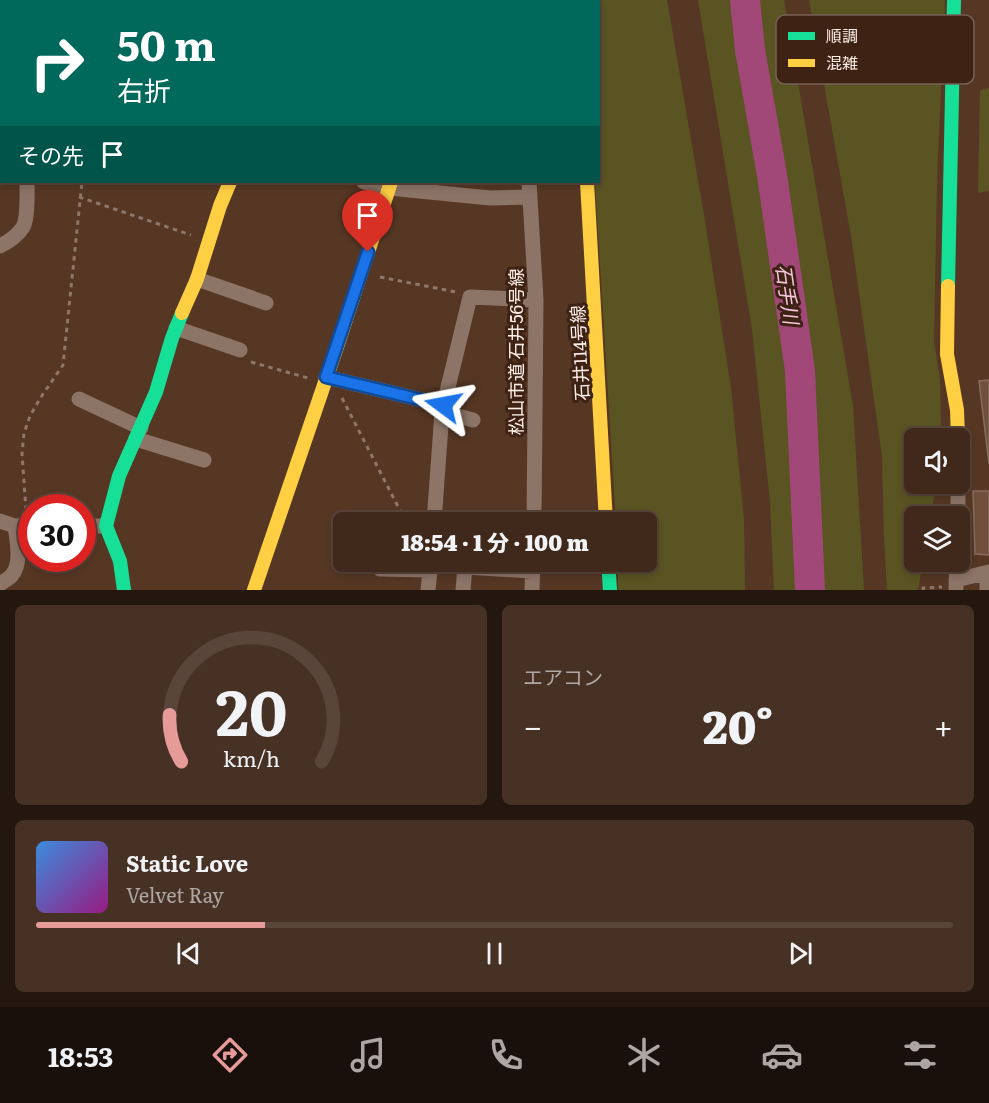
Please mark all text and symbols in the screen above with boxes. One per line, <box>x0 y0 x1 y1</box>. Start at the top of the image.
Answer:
text: 50 m <box>117 12 216 74</box>
legend <box>776 15 974 84</box>
text: 順調 <box>826 23 858 47</box>
icon: right <box>18 24 96 102</box>
text: 混雑 <box>826 50 858 74</box>
text: 右折 <box>117 69 171 109</box>
text: その先 <box>18 138 84 171</box>
icon: arrive <box>96 138 129 171</box>
pin <box>342 190 393 252</box>
icon: arrive <box>351 199 384 232</box>
water label: 石手川 <box>770 262 808 328</box>
street label: 松山市道 石井56号線 <box>502 269 529 435</box>
street label: 石井114号線 <box>563 304 595 402</box>
position arrow <box>411 373 475 437</box>
map controls <box>904 428 970 572</box>
button: sound <box>904 428 970 494</box>
speed limit sign: 30 <box>18 494 96 572</box>
button: layers <box>904 506 970 572</box>
text: 18:54 · 1 分 · 100 m <box>401 525 589 558</box>
text: エアコン <box>523 661 603 691</box>
text: 20 <box>215 663 287 755</box>
text: 20° <box>703 691 773 758</box>
text: − <box>523 700 542 749</box>
text: + <box>934 700 953 749</box>
text: km/h <box>222 742 280 774</box>
text: Static Love <box>126 846 248 879</box>
text: Velvet Ray <box>126 879 224 909</box>
icon: previous <box>172 937 205 970</box>
icon: pause <box>478 937 511 970</box>
icon: next <box>784 937 817 970</box>
icon: directions <box>209 1034 251 1076</box>
icon: music <box>347 1034 389 1076</box>
icon: phone <box>485 1034 527 1076</box>
icon: climate <box>623 1034 665 1076</box>
icon: car <box>761 1034 803 1076</box>
icon: filters <box>899 1034 941 1076</box>
text: 18:53 <box>48 1035 113 1075</box>

